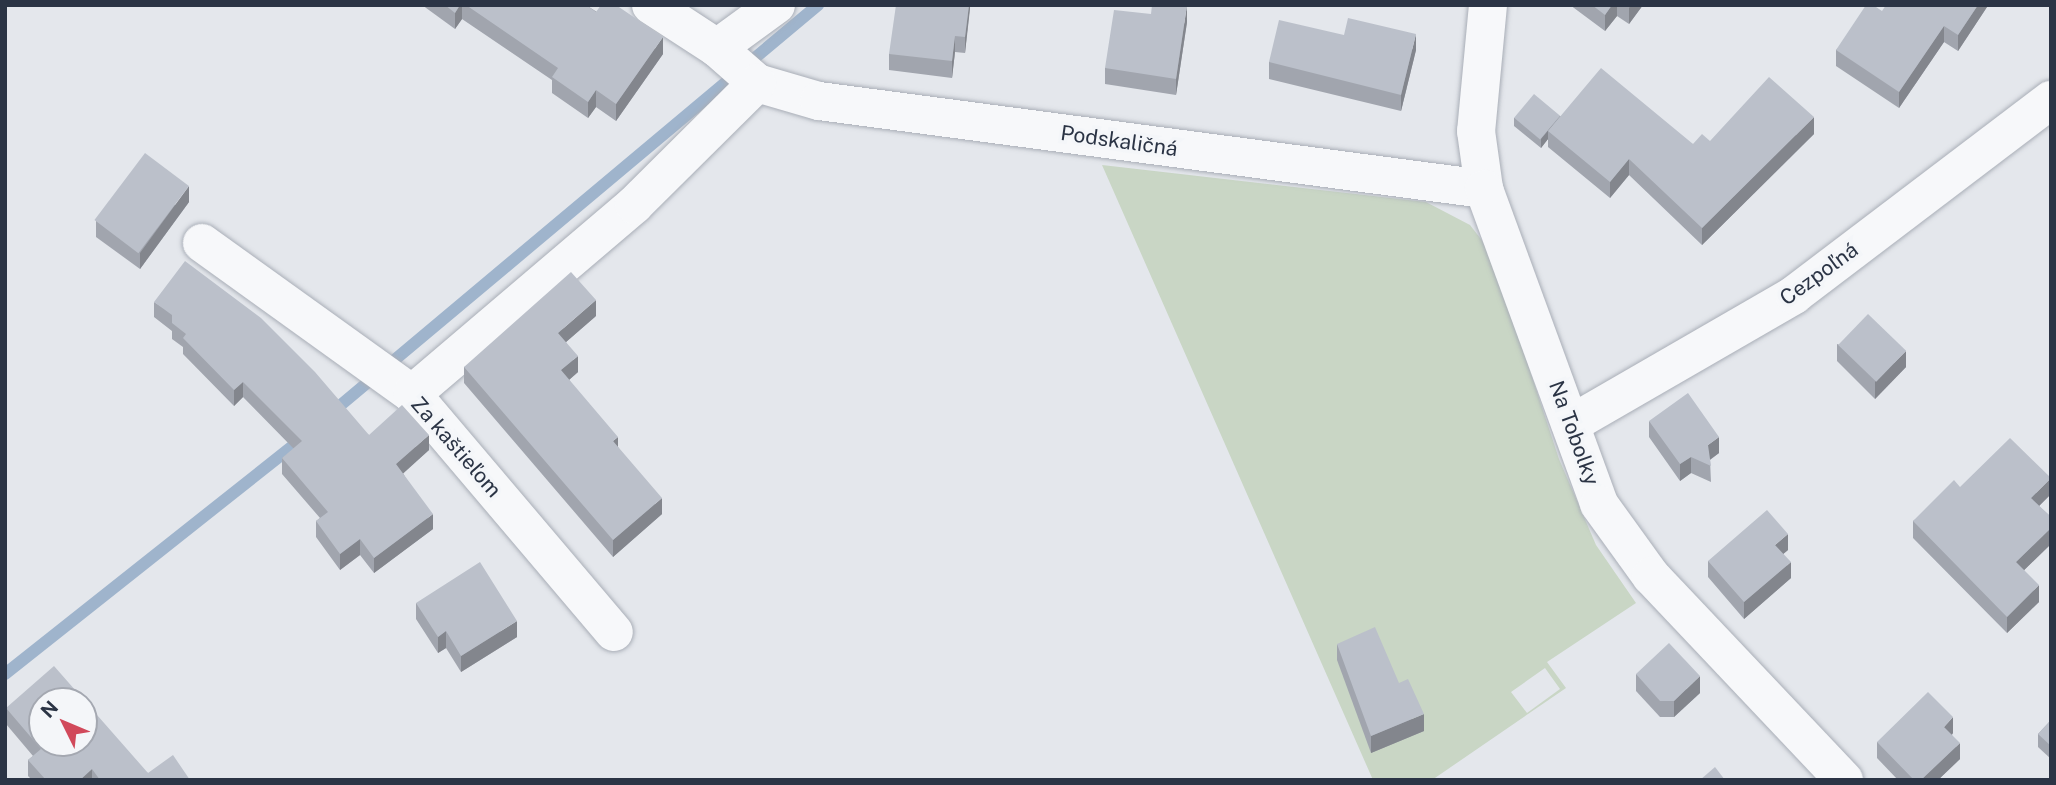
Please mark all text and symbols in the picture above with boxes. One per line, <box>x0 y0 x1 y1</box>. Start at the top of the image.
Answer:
street label: Podskaličná <box>1059 120 1179 162</box>
street label: Cezpoľná <box>1775 237 1863 311</box>
street label: Na Tobolky <box>1543 377 1605 489</box>
street label: Za kaštieľom <box>406 392 506 502</box>
north arrow <box>28 687 98 757</box>
text: N <box>36 696 62 722</box>

